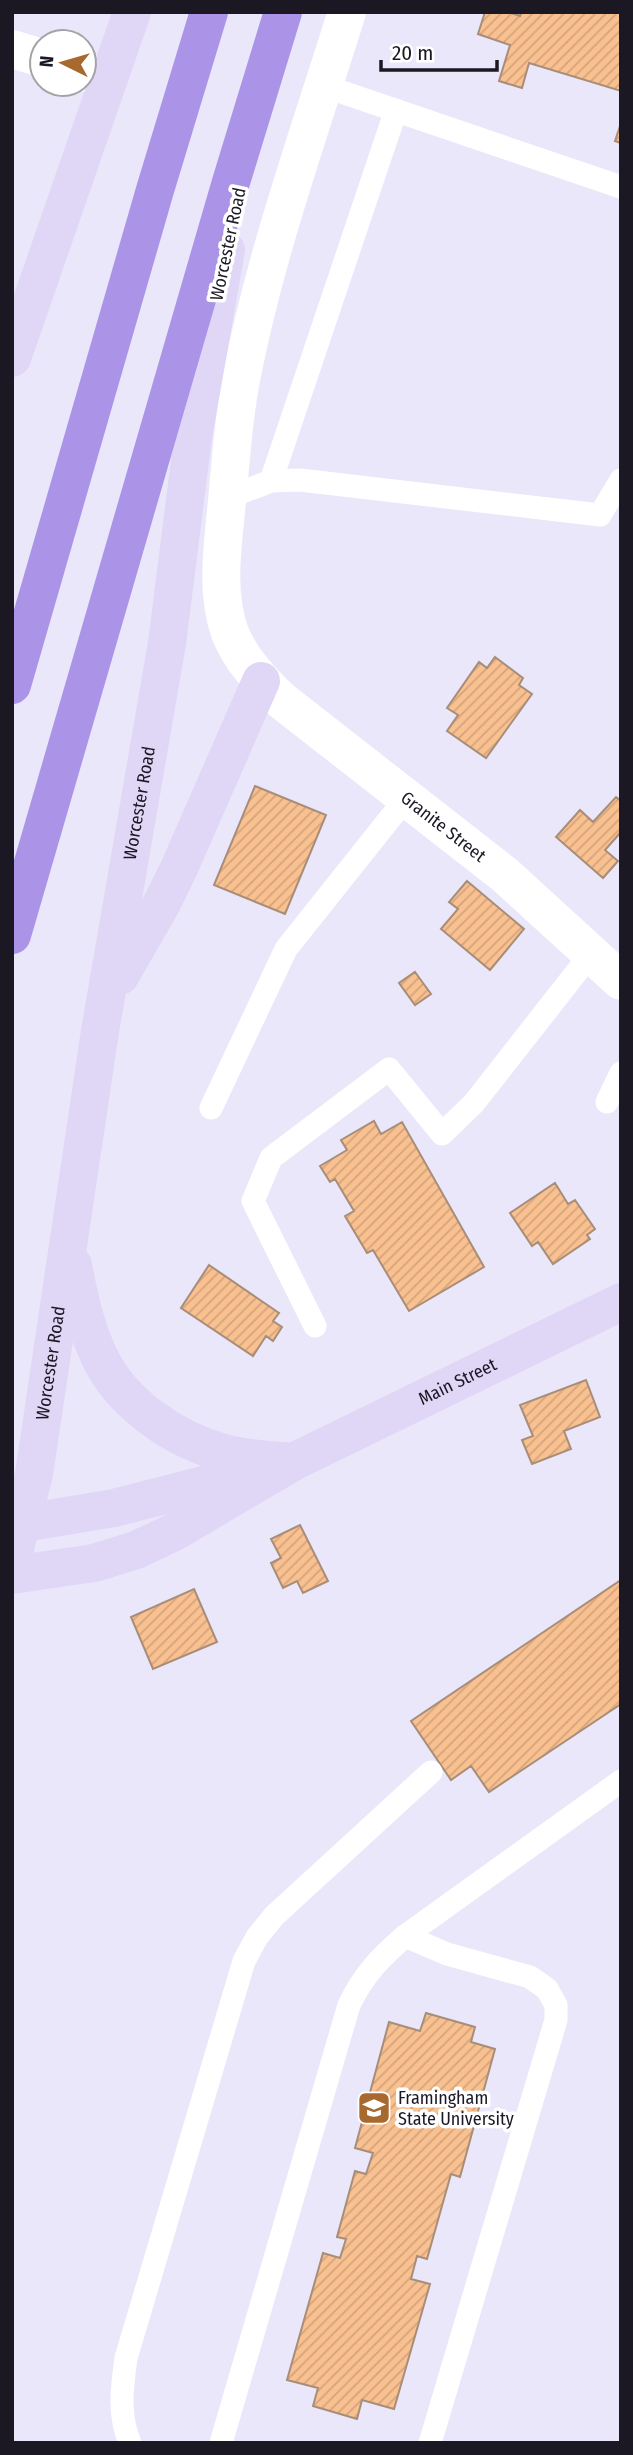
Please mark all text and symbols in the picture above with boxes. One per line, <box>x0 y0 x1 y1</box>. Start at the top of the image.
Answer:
north arrow <box>28 28 98 98</box>
scale bar <box>381 28 496 72</box>
text: 20 m <box>392 40 433 66</box>
text: N <box>35 55 59 68</box>
street label: Worcester Road <box>205 186 251 302</box>
street label: Worcester Road <box>119 745 160 862</box>
street label: Granite Street <box>396 787 490 867</box>
street label: Worcester Road <box>31 1305 70 1421</box>
street label: Main Street <box>415 1353 500 1410</box>
place label: Framingham State University <box>398 2087 514 2130</box>
school or university icon: Framingham State University <box>355 2089 393 2127</box>

